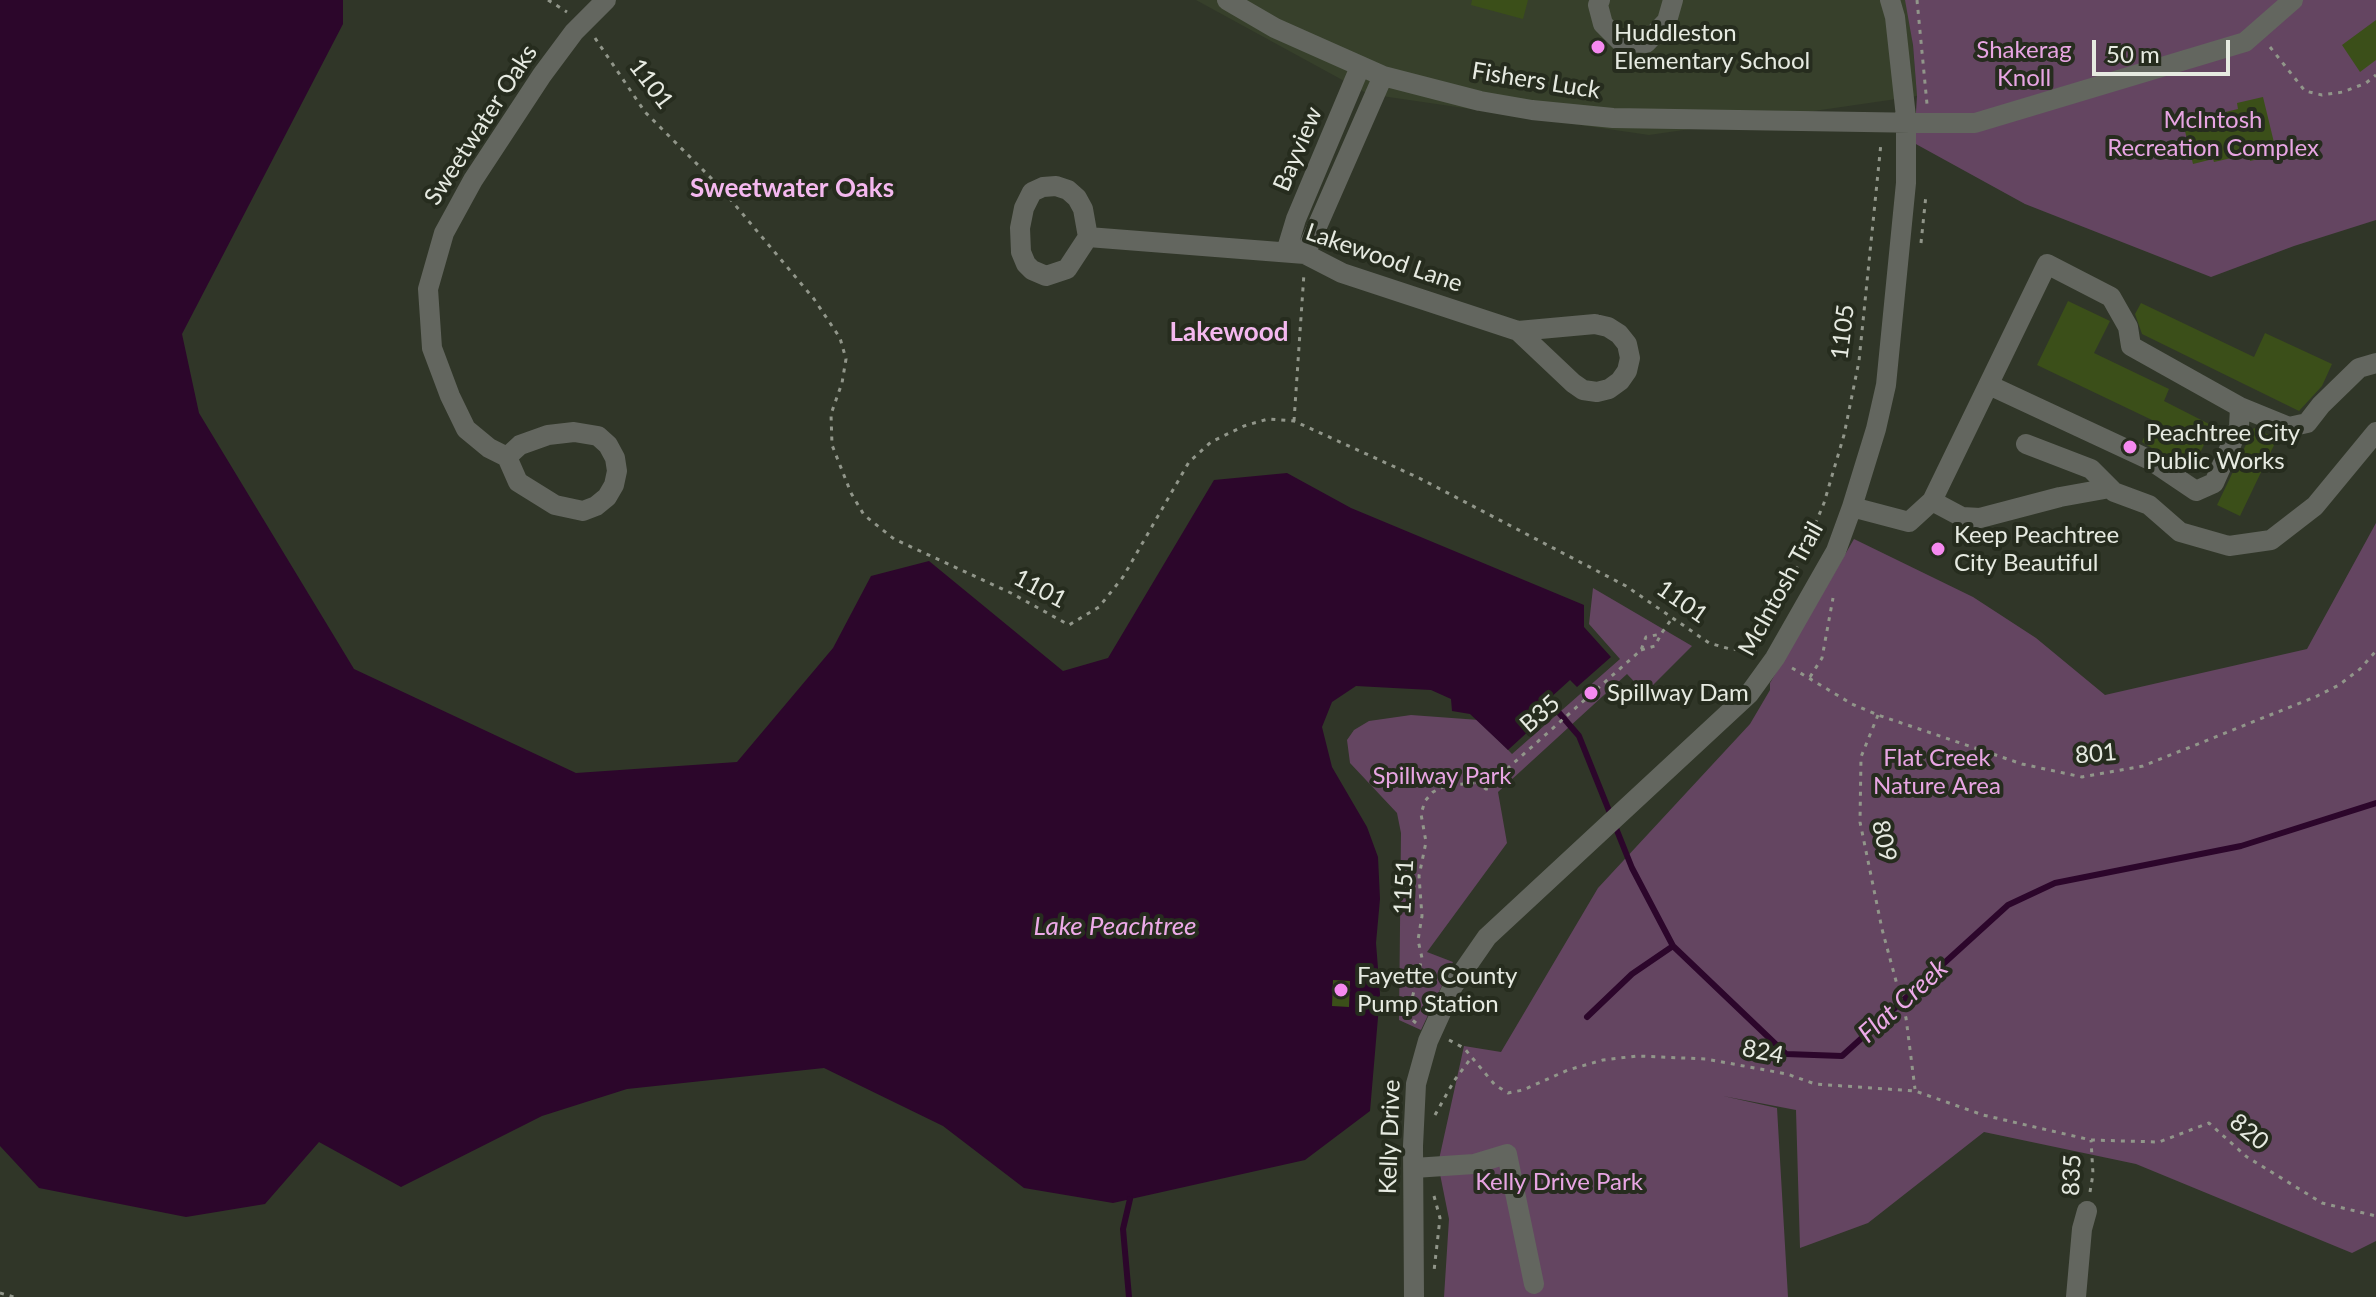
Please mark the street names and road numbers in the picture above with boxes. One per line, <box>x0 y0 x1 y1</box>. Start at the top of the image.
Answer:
street label: Sweetwater Oaks <box>419 40 543 210</box>
street label: 1101 <box>623 53 679 115</box>
street label: Fishers Luck <box>1470 57 1602 105</box>
street label: Bayview <box>1267 102 1329 196</box>
street label: Lakewood Lane <box>1302 218 1466 298</box>
street label: 1105 <box>1825 303 1861 361</box>
street label: McIntosh Trail <box>1732 517 1830 661</box>
street label: 1101 <box>1009 563 1071 615</box>
street label: 1101 <box>1651 574 1713 630</box>
street label: B35 <box>1514 689 1566 739</box>
street label: 801 <box>2074 738 2118 770</box>
street label: 809 <box>1866 818 1902 864</box>
street label: 1151 <box>1388 858 1420 916</box>
street label: 824 <box>1740 1034 1786 1070</box>
street label: Kelly Drive <box>1374 1079 1406 1195</box>
street label: 820 <box>2224 1108 2274 1156</box>
street label: 835 <box>2057 1153 2087 1197</box>

